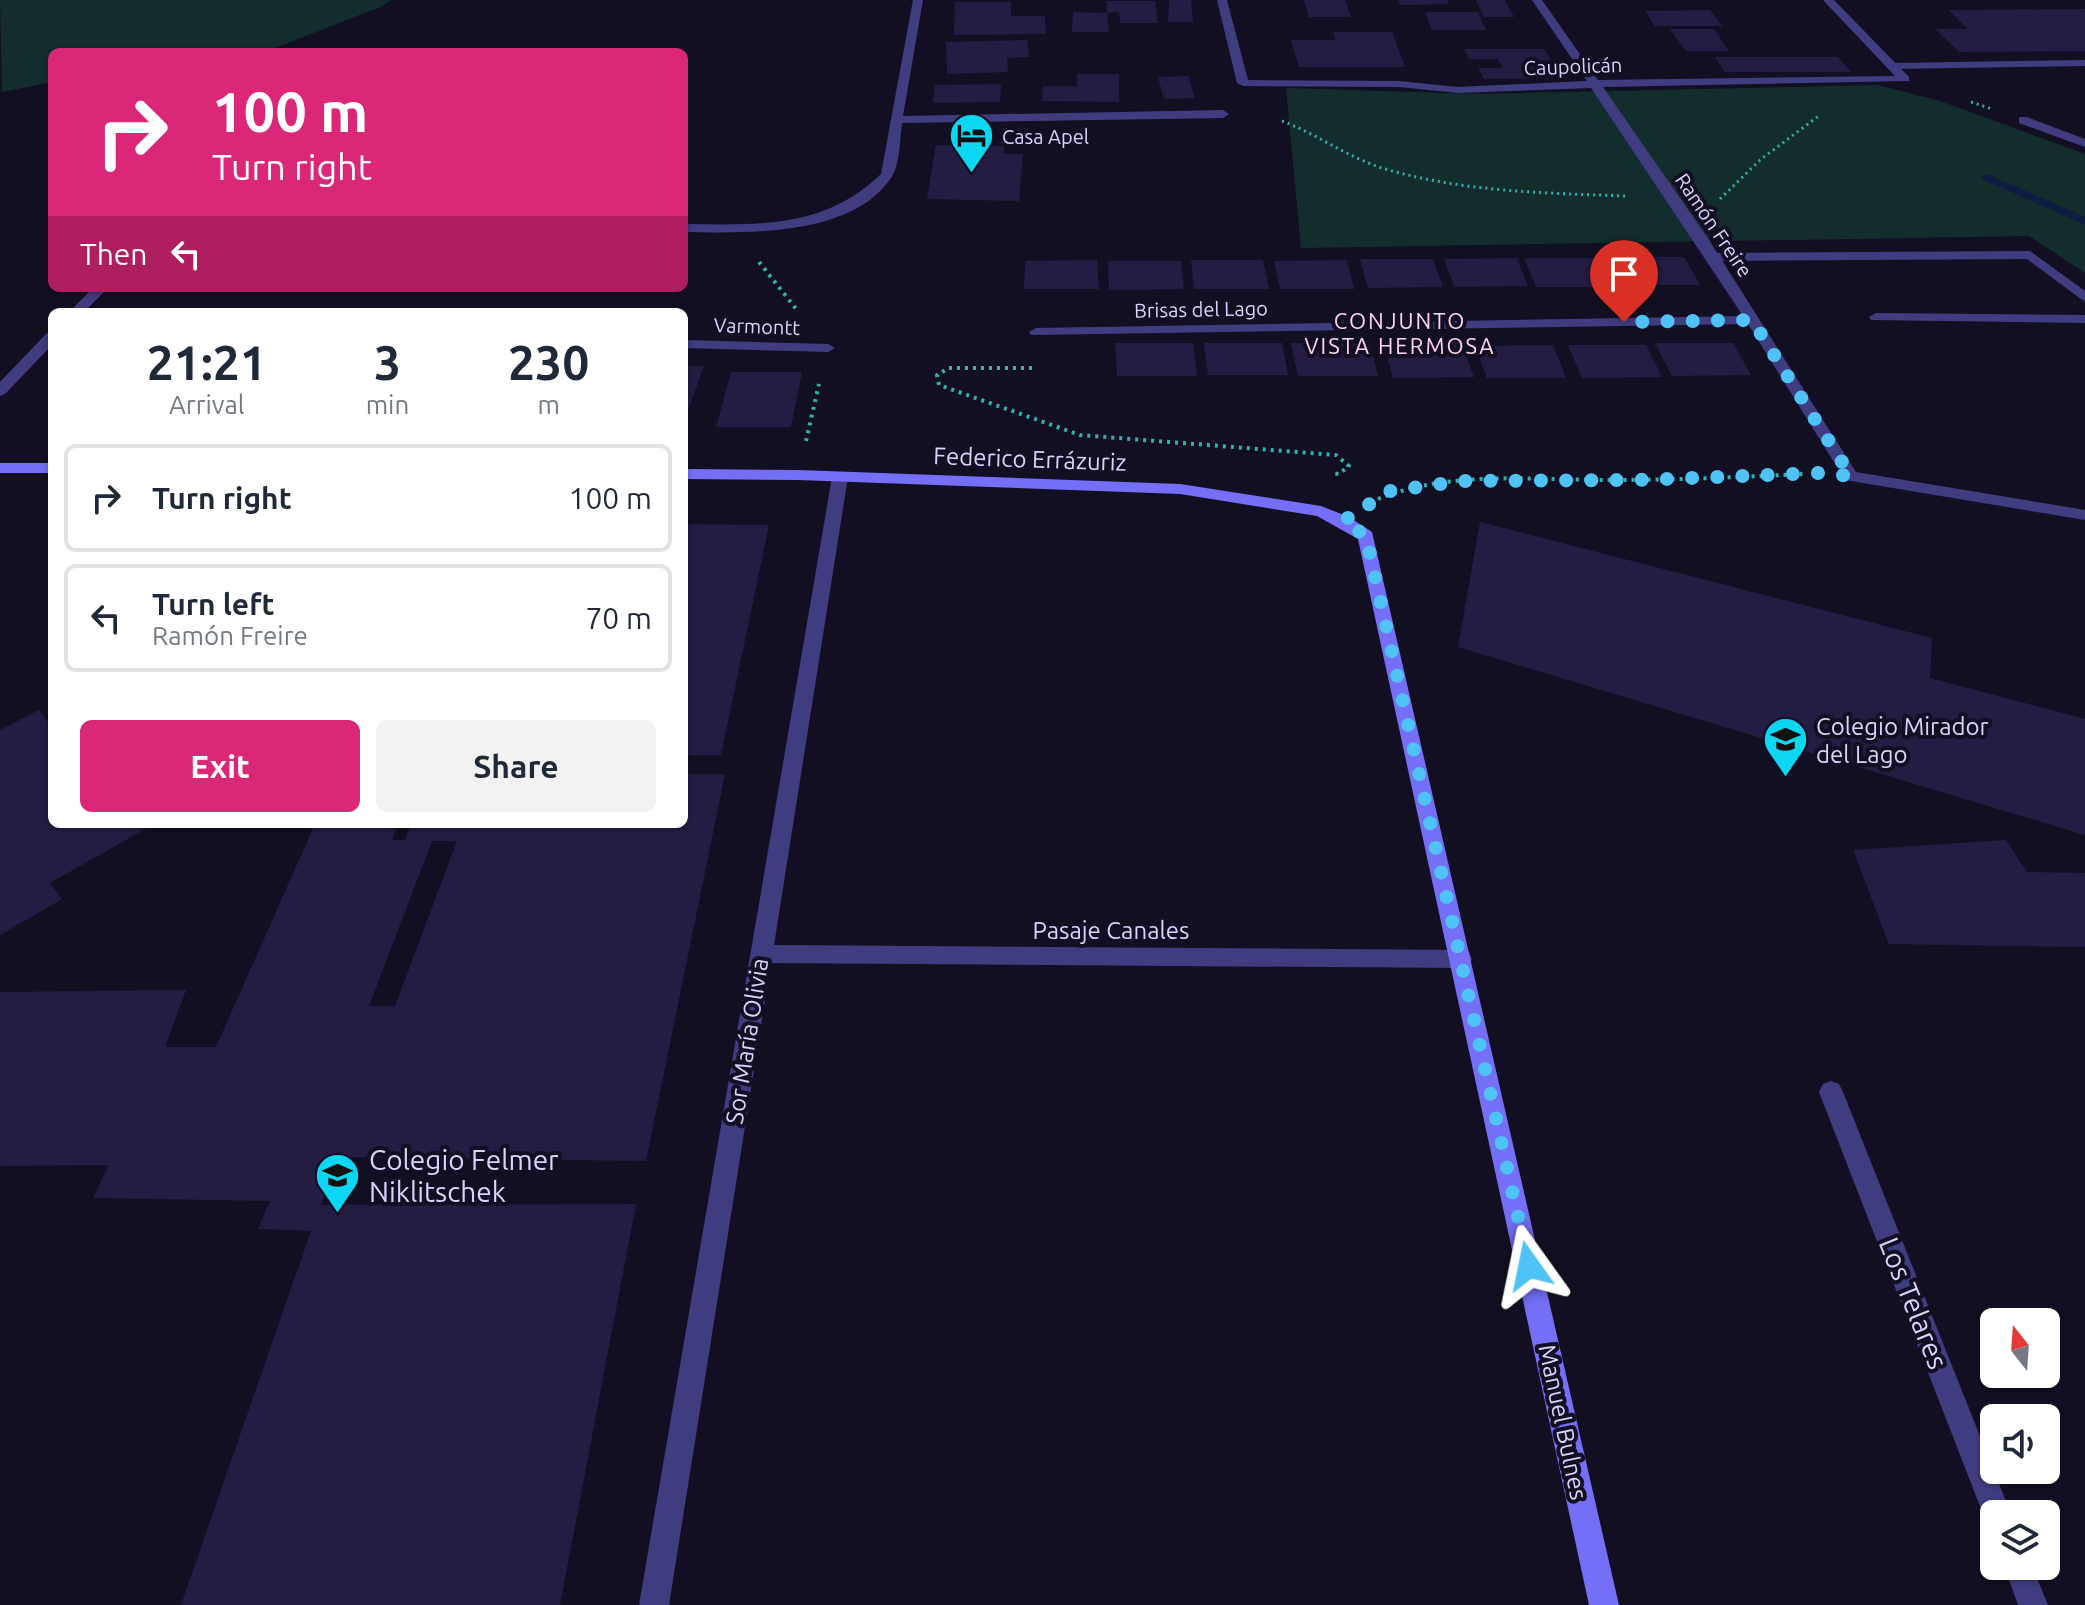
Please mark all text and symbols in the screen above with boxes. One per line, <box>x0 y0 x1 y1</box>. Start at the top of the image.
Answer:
street label: Caupolicán <box>1523 53 1623 79</box>
icon: right <box>80 80 184 184</box>
text: 100 m <box>212 80 368 143</box>
hotel icon: Casa Apel <box>947 112 995 175</box>
place label: Casa Apel <box>1002 125 1089 148</box>
text: Turn right <box>212 146 372 187</box>
street label: Ramón Freire <box>1671 169 1757 281</box>
icon: left <box>164 232 208 276</box>
text: Then <box>80 237 148 271</box>
pin <box>1590 240 1658 322</box>
icon: arrive <box>1602 252 1646 296</box>
street label: Brisas del Lago <box>1134 296 1268 322</box>
district label: CONJUNTO VISTA HERMOSA <box>1305 308 1495 358</box>
street label: Varmontt <box>713 313 801 339</box>
text: 21:21 <box>147 335 267 389</box>
text: 3 <box>374 335 401 389</box>
text: 230 <box>508 335 589 389</box>
text: Arrival <box>169 390 245 419</box>
text: min <box>366 390 409 419</box>
text: m <box>537 390 560 419</box>
street label: Federico Errázuriz <box>933 442 1127 476</box>
icon: right <box>84 476 128 520</box>
text: Turn right <box>152 481 292 515</box>
text: 100 m <box>568 481 652 515</box>
text: Turn left <box>152 587 274 621</box>
icon: left <box>84 596 128 640</box>
text: 70 m <box>585 601 652 635</box>
text: Ramón Freire <box>152 621 308 650</box>
place label: Colegio Mirador del Lago <box>1816 713 1989 768</box>
school or university icon: Colegio Mirador del Lago <box>1761 716 1809 779</box>
button: Exit <box>80 720 360 812</box>
button: Share <box>376 720 656 812</box>
street label: Pasaje Canales <box>1033 917 1189 944</box>
street label: Sor María Olivia <box>721 956 773 1126</box>
place label: Colegio Felmer Niklitschek <box>369 1144 559 1207</box>
school or university icon: Colegio Felmer Niklitschek <box>314 1151 362 1214</box>
position arrow <box>1487 1224 1571 1308</box>
street label: Los Telares <box>1874 1233 1954 1373</box>
north arrow <box>1980 1308 2060 1388</box>
map controls <box>1980 1308 2060 1580</box>
street label: Manuel Bulnes <box>1533 1342 1593 1502</box>
button: sound <box>1980 1404 2060 1484</box>
button: layers <box>1980 1500 2060 1580</box>

